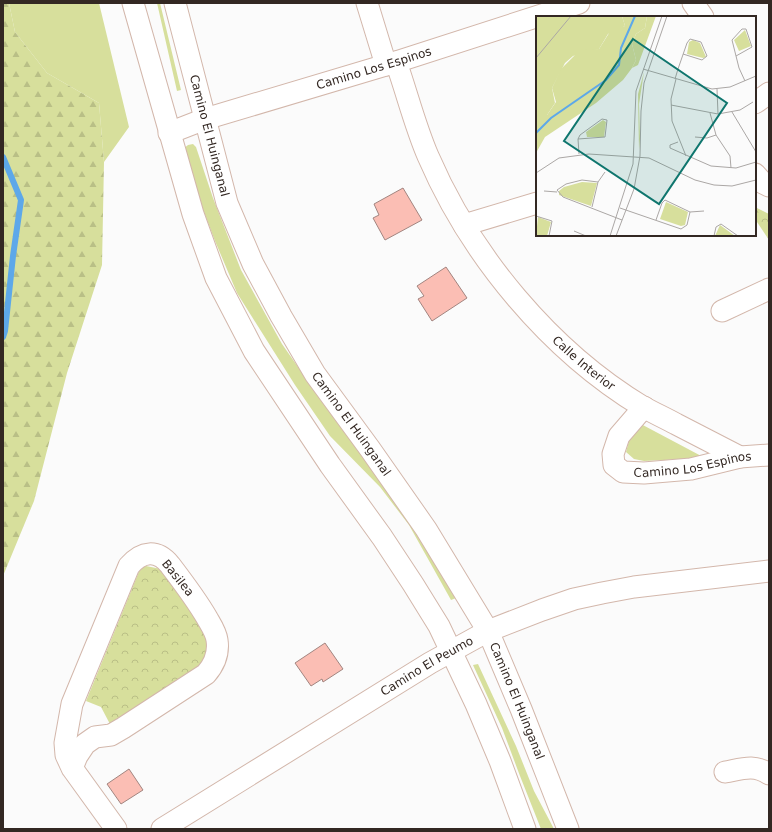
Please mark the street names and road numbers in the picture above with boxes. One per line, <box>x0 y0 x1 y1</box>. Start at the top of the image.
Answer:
street label: Camino Los Espinos <box>315 44 433 92</box>
street label: Camino El Huinganal <box>187 73 232 198</box>
street label: Calle Interior <box>549 333 618 393</box>
street label: Camino El Huinganal <box>309 369 394 479</box>
street label: Camino Los Espinos <box>633 449 752 480</box>
street label: Basilea <box>159 557 197 599</box>
street label: Camino El Peumo <box>378 634 476 699</box>
street label: Camino El Huinganal <box>487 640 547 762</box>

